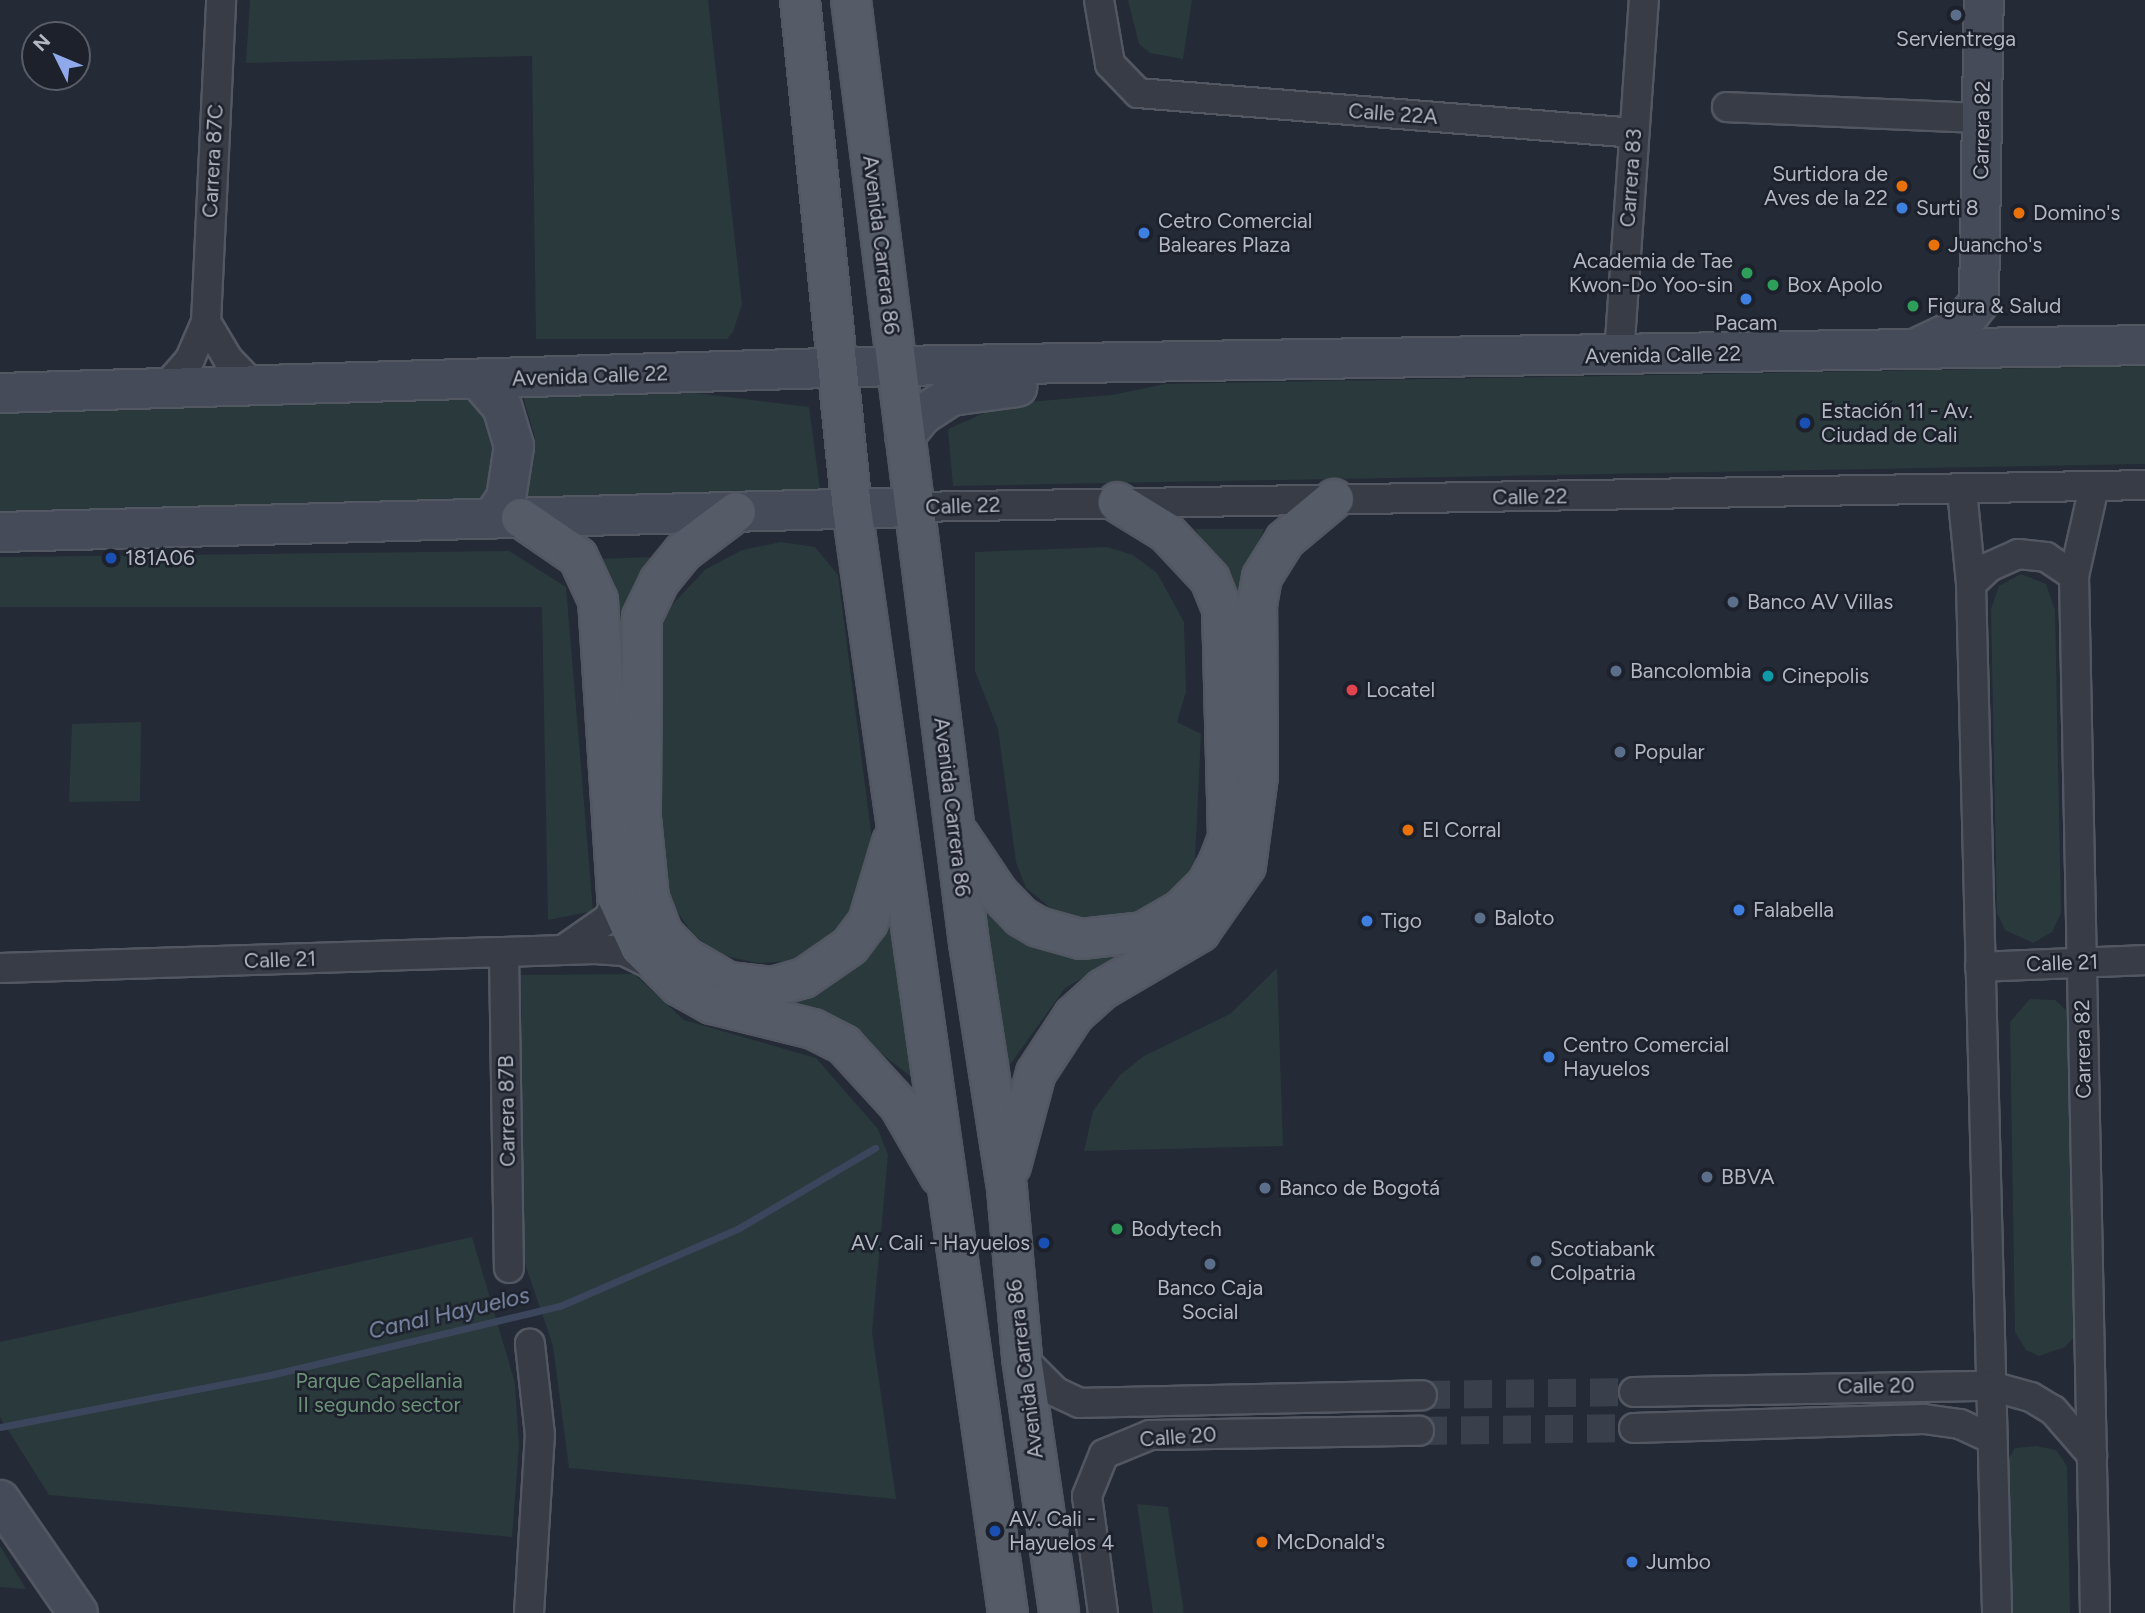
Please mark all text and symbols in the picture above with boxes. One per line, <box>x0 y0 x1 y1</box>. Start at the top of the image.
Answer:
marker: Servientrega <box>1948 7 1964 23</box>
north arrow <box>21 21 91 91</box>
place label: Servientrega <box>1896 26 2016 52</box>
text: N <box>28 29 55 56</box>
street label: Carrera 82 <box>1969 80 1995 180</box>
street label: Calle 22A <box>1348 98 1438 130</box>
street label: Carrera 87C <box>197 104 229 218</box>
street label: Carrera 83 <box>1615 128 1647 228</box>
street label: Avenida Carrera 86 <box>858 154 904 336</box>
place label: Surtidora de Aves de la 22 <box>1764 161 1888 211</box>
marker: Surtidora de Aves de la 22 <box>1894 178 1910 194</box>
place label: Surti 8 <box>1916 195 1979 221</box>
marker: Surti 8 <box>1894 200 1910 216</box>
place label: Domino's <box>2033 200 2120 226</box>
marker: Domino's <box>2011 205 2027 221</box>
place label: Cetro Comercial Baleares Plaza <box>1158 208 1312 258</box>
marker: Cetro Comercial Baleares Plaza <box>1136 225 1152 241</box>
place label: Juancho's <box>1948 232 2042 258</box>
marker: Juancho's <box>1926 237 1942 253</box>
place label: Academia de Tae Kwon-Do Yoo-sin <box>1569 248 1733 298</box>
marker: Academia de Tae Kwon-Do Yoo-sin <box>1739 265 1755 281</box>
place label: Box Apolo <box>1787 272 1883 298</box>
marker: Box Apolo <box>1765 277 1781 293</box>
marker: Pacam <box>1738 291 1754 307</box>
place label: Figura & Salud <box>1927 293 2061 319</box>
marker: Figura & Salud <box>1905 298 1921 314</box>
place label: Pacam <box>1715 310 1777 336</box>
street label: Avenida Calle 22 <box>1585 341 1741 369</box>
street label: Avenida Calle 22 <box>512 361 668 391</box>
place label: Estación 11 - Av. Ciudad de Cali <box>1821 398 1973 448</box>
marker: Estación 11 - Av. Ciudad de Cali <box>1795 413 1815 433</box>
street label: Calle 22 <box>1492 484 1568 510</box>
street label: Calle 22 <box>925 492 1001 520</box>
place label: 181A06 <box>125 545 195 571</box>
marker: 181A06 <box>103 550 119 566</box>
place label: Banco AV Villas <box>1747 589 1893 615</box>
marker: Banco AV Villas <box>1725 594 1741 610</box>
place label: Bancolombia <box>1630 658 1751 684</box>
marker: Bancolombia <box>1608 663 1624 679</box>
place label: Cinepolis <box>1782 663 1869 689</box>
marker: Cinepolis <box>1760 668 1776 684</box>
place label: Locatel <box>1366 677 1435 703</box>
marker: Locatel <box>1344 682 1360 698</box>
street label: Avenida Carrera 86 <box>929 716 975 898</box>
place label: Popular <box>1634 739 1705 765</box>
marker: Popular <box>1612 744 1628 760</box>
place label: El Corral <box>1422 817 1501 843</box>
marker: El Corral <box>1400 822 1416 838</box>
place label: Falabella <box>1753 897 1834 923</box>
marker: Falabella <box>1731 902 1747 918</box>
place label: Baloto <box>1494 905 1554 931</box>
place label: Tigo <box>1381 908 1422 934</box>
marker: Baloto <box>1472 910 1488 926</box>
marker: Tigo <box>1359 913 1375 929</box>
street label: Calle 21 <box>244 946 316 974</box>
street label: Calle 21 <box>2026 949 2098 977</box>
street label: Carrera 82 <box>2070 999 2096 1099</box>
place label: Centro Comercial Hayuelos <box>1563 1032 1729 1082</box>
marker: Centro Comercial Hayuelos <box>1541 1049 1557 1065</box>
street label: Carrera 87B <box>493 1055 521 1167</box>
place label: BBVA <box>1721 1164 1775 1190</box>
marker: BBVA <box>1699 1169 1715 1185</box>
place label: Banco de Bogotá <box>1279 1175 1440 1201</box>
marker: Banco de Bogotá <box>1257 1180 1273 1196</box>
place label: Bodytech <box>1131 1216 1222 1242</box>
marker: Bodytech <box>1109 1221 1125 1237</box>
place label: AV. Cali - Hayuelos <box>851 1230 1030 1256</box>
marker: AV. Cali - Hayuelos <box>1036 1235 1052 1251</box>
place label: Scotiabank Colpatria <box>1550 1236 1655 1286</box>
marker: Scotiabank Colpatria <box>1528 1253 1544 1269</box>
marker: Banco Caja Social <box>1202 1256 1218 1272</box>
place label: Banco Caja Social <box>1157 1275 1263 1325</box>
street label: Avenida Carrera 86 <box>1002 1278 1048 1460</box>
water label: Canal Hayuelos <box>366 1281 532 1345</box>
park label: Parque Capellania II segundo sector <box>295 1368 463 1418</box>
street label: Calle 20 <box>1837 1373 1915 1399</box>
street label: Calle 20 <box>1139 1422 1217 1452</box>
place label: AV. Cali - Hayuelos 4 <box>1009 1506 1114 1556</box>
marker: AV. Cali - Hayuelos 4 <box>987 1523 1003 1539</box>
place label: McDonald's <box>1276 1529 1385 1555</box>
marker: McDonald's <box>1254 1534 1270 1550</box>
place label: Jumbo <box>1646 1549 1711 1575</box>
marker: Jumbo <box>1624 1554 1640 1570</box>

